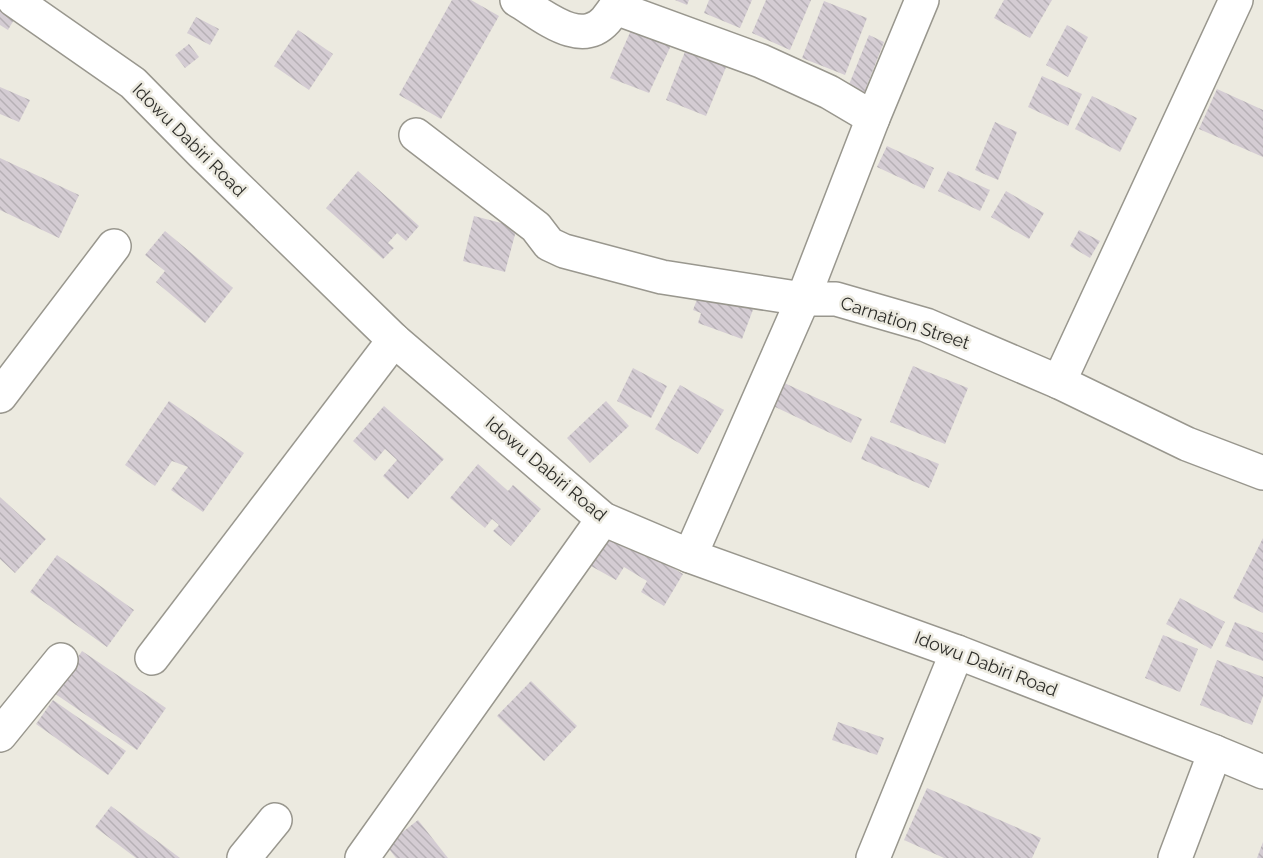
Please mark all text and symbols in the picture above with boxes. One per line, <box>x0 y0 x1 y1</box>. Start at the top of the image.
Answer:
street label: Idowu Dabiri Road <box>128 79 250 201</box>
street label: Carnation Street <box>838 292 972 353</box>
street label: Idowu Dabiri Road <box>482 412 611 525</box>
street label: Idowu Dabiri Road <box>912 627 1061 700</box>

